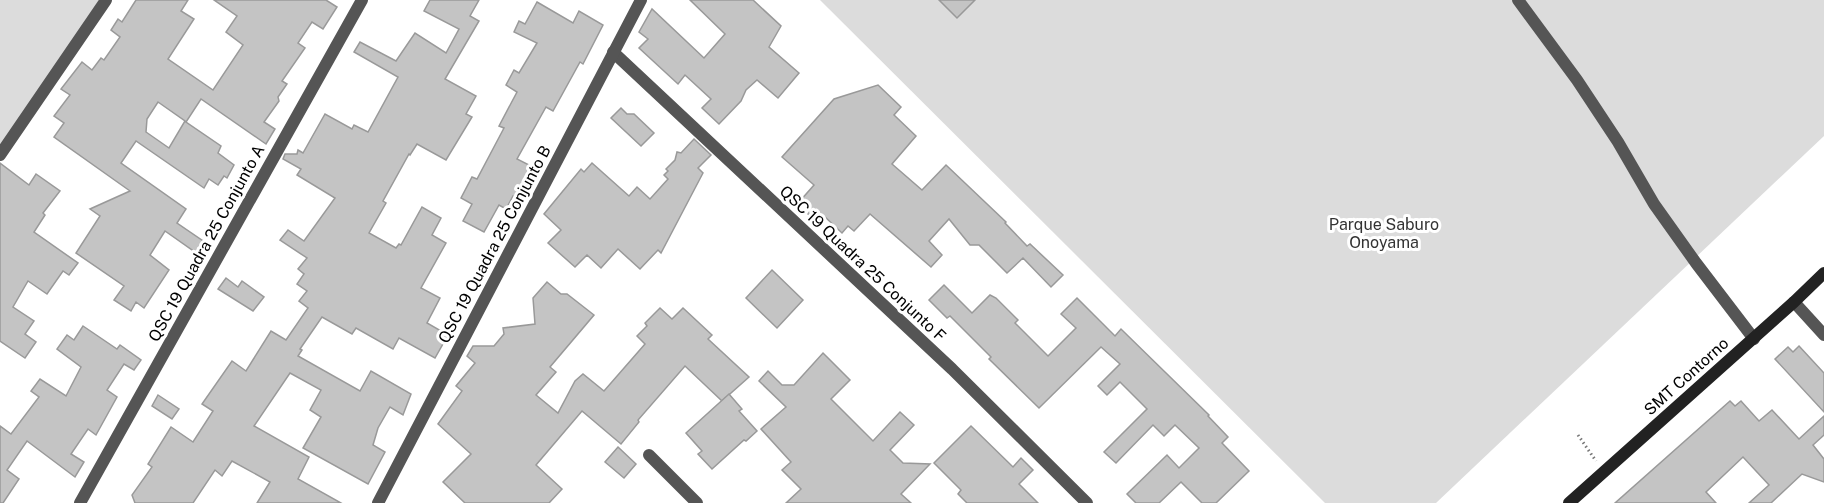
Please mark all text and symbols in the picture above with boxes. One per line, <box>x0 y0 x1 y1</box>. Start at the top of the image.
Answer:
street label: QSC 19 Quadra 25 Conjunto A <box>144 142 269 345</box>
street label: QSC 19 Quadra 25 Conjunto B <box>434 142 555 346</box>
street label: QSC 19 Quadra 25 Conjunto F <box>776 181 950 345</box>
park label: Parque Saburo Onoyama <box>1329 215 1439 252</box>
street label: SMT Contorno <box>1640 334 1732 419</box>

